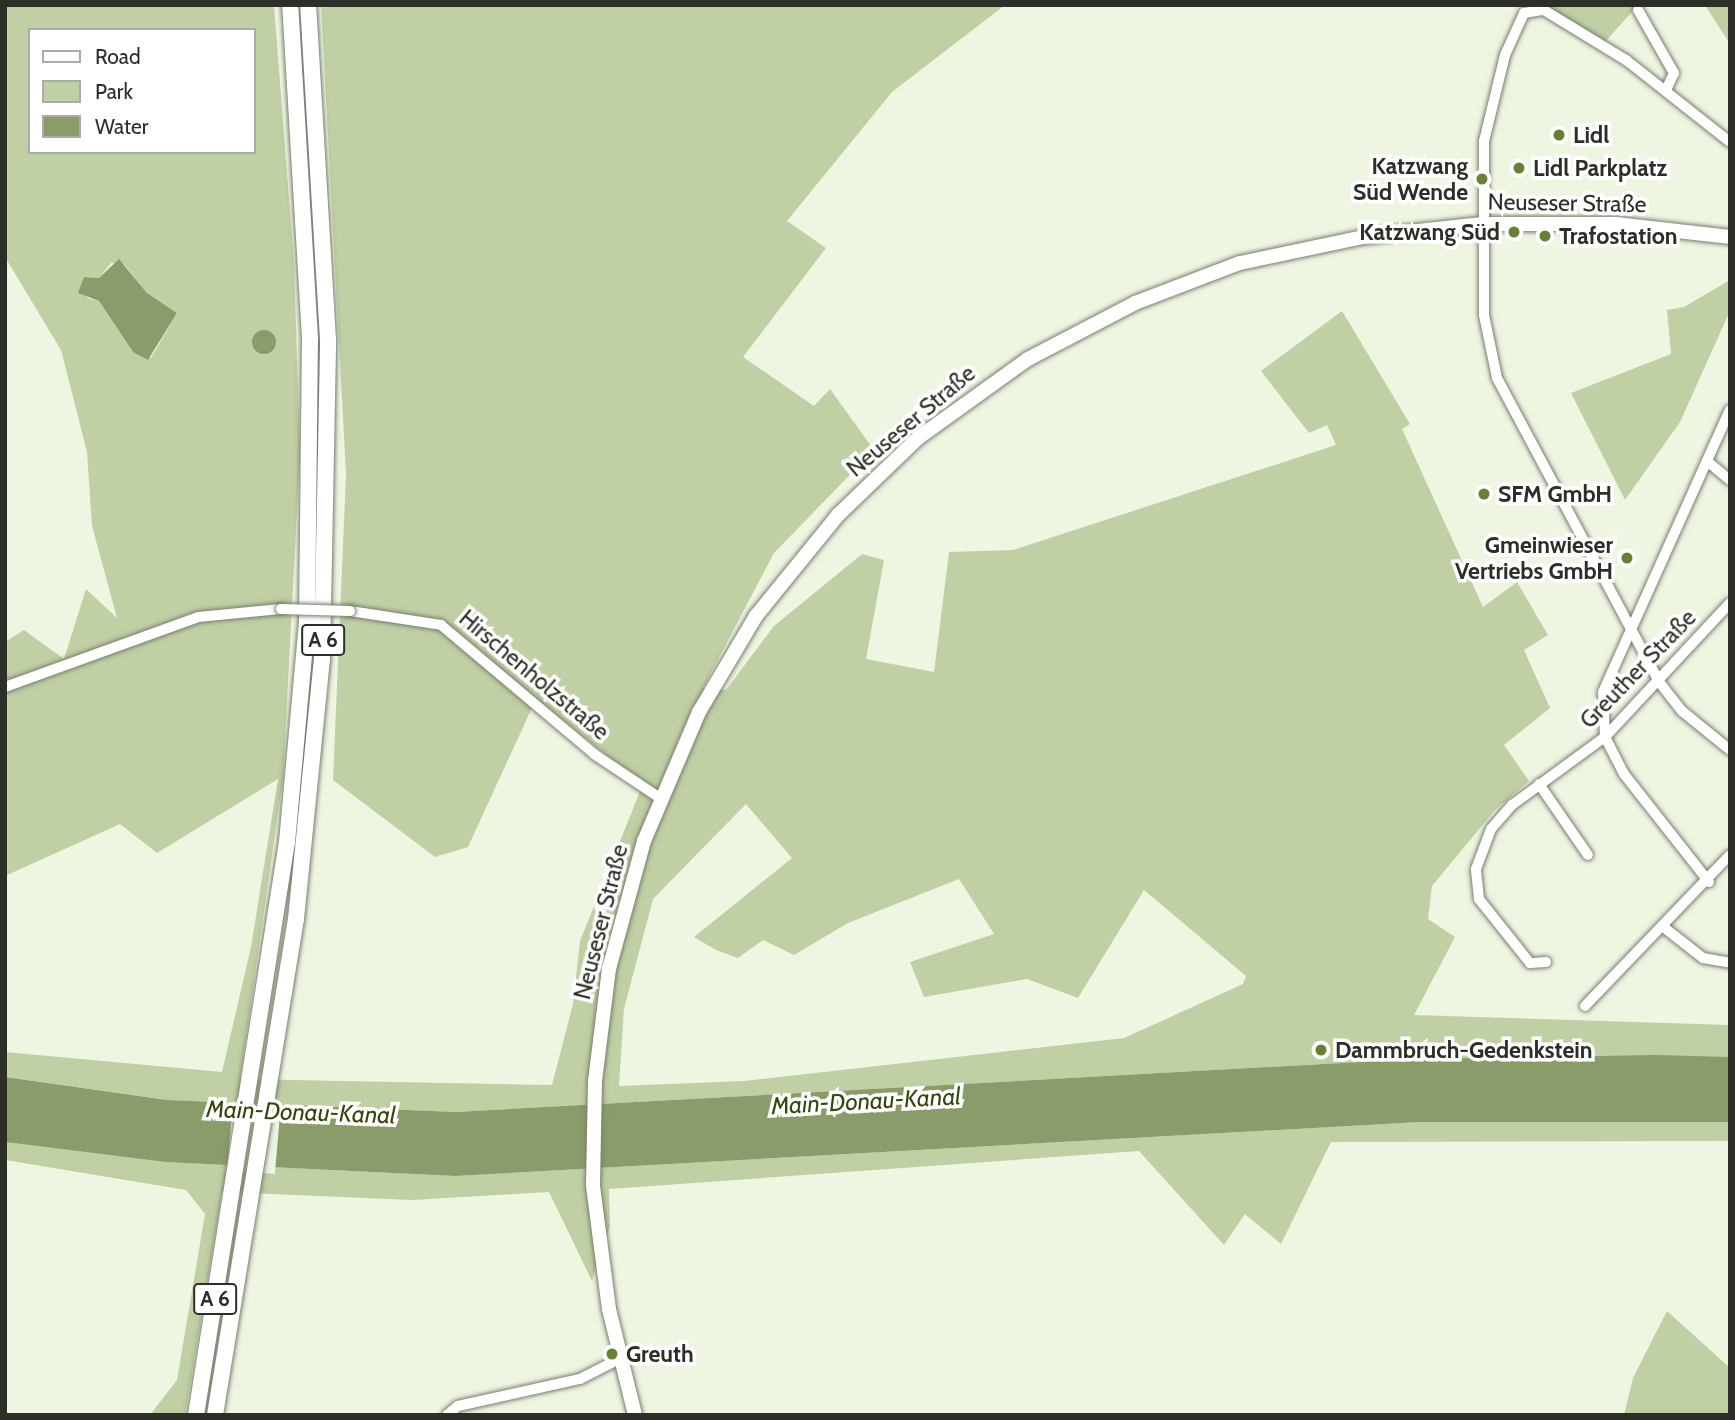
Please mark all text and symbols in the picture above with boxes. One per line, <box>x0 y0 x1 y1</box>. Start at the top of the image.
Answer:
legend <box>28 28 256 154</box>
text: Road <box>95 44 141 69</box>
text: Park <box>95 79 133 104</box>
text: Water <box>95 114 148 139</box>
place label: Lidl <box>1573 121 1609 149</box>
marker: Lidl <box>1551 127 1567 143</box>
place label: Katzwang Süd Wende <box>1353 152 1468 206</box>
place label: Lidl Parkplatz <box>1533 154 1667 182</box>
marker: Lidl Parkplatz <box>1511 160 1527 176</box>
marker: Katzwang Süd Wende <box>1474 171 1490 187</box>
street label: Neuseser Straße <box>1487 188 1647 218</box>
place label: Katzwang Süd <box>1359 218 1500 246</box>
place label: Trafostation <box>1559 222 1678 250</box>
marker: Katzwang Süd <box>1506 224 1522 240</box>
marker: Trafostation <box>1537 228 1553 244</box>
street label: Neuseser Straße <box>841 359 981 483</box>
place label: SFM GmbH <box>1498 480 1612 508</box>
marker: SFM GmbH <box>1476 486 1492 502</box>
place label: Gmeinwieser Vertriebs GmbH <box>1455 531 1613 585</box>
marker: Gmeinwieser Vertriebs GmbH <box>1619 550 1635 566</box>
street label: Hirschenholzstraße <box>454 604 614 746</box>
street label: Greuther Straße <box>1574 604 1702 734</box>
road number: A 6 <box>300 622 346 658</box>
street label: Neuseser Straße <box>568 842 634 1002</box>
place label: Dammbruch-Gedenkstein <box>1335 1036 1592 1064</box>
marker: Dammbruch-Gedenkstein <box>1313 1042 1329 1058</box>
water label: Main-Donau-Kanal <box>771 1082 961 1120</box>
water label: Main-Donau-Kanal <box>206 1094 396 1130</box>
road number: A 6 <box>192 1282 238 1316</box>
place label: Greuth <box>626 1340 694 1368</box>
marker: Greuth <box>604 1346 620 1362</box>

